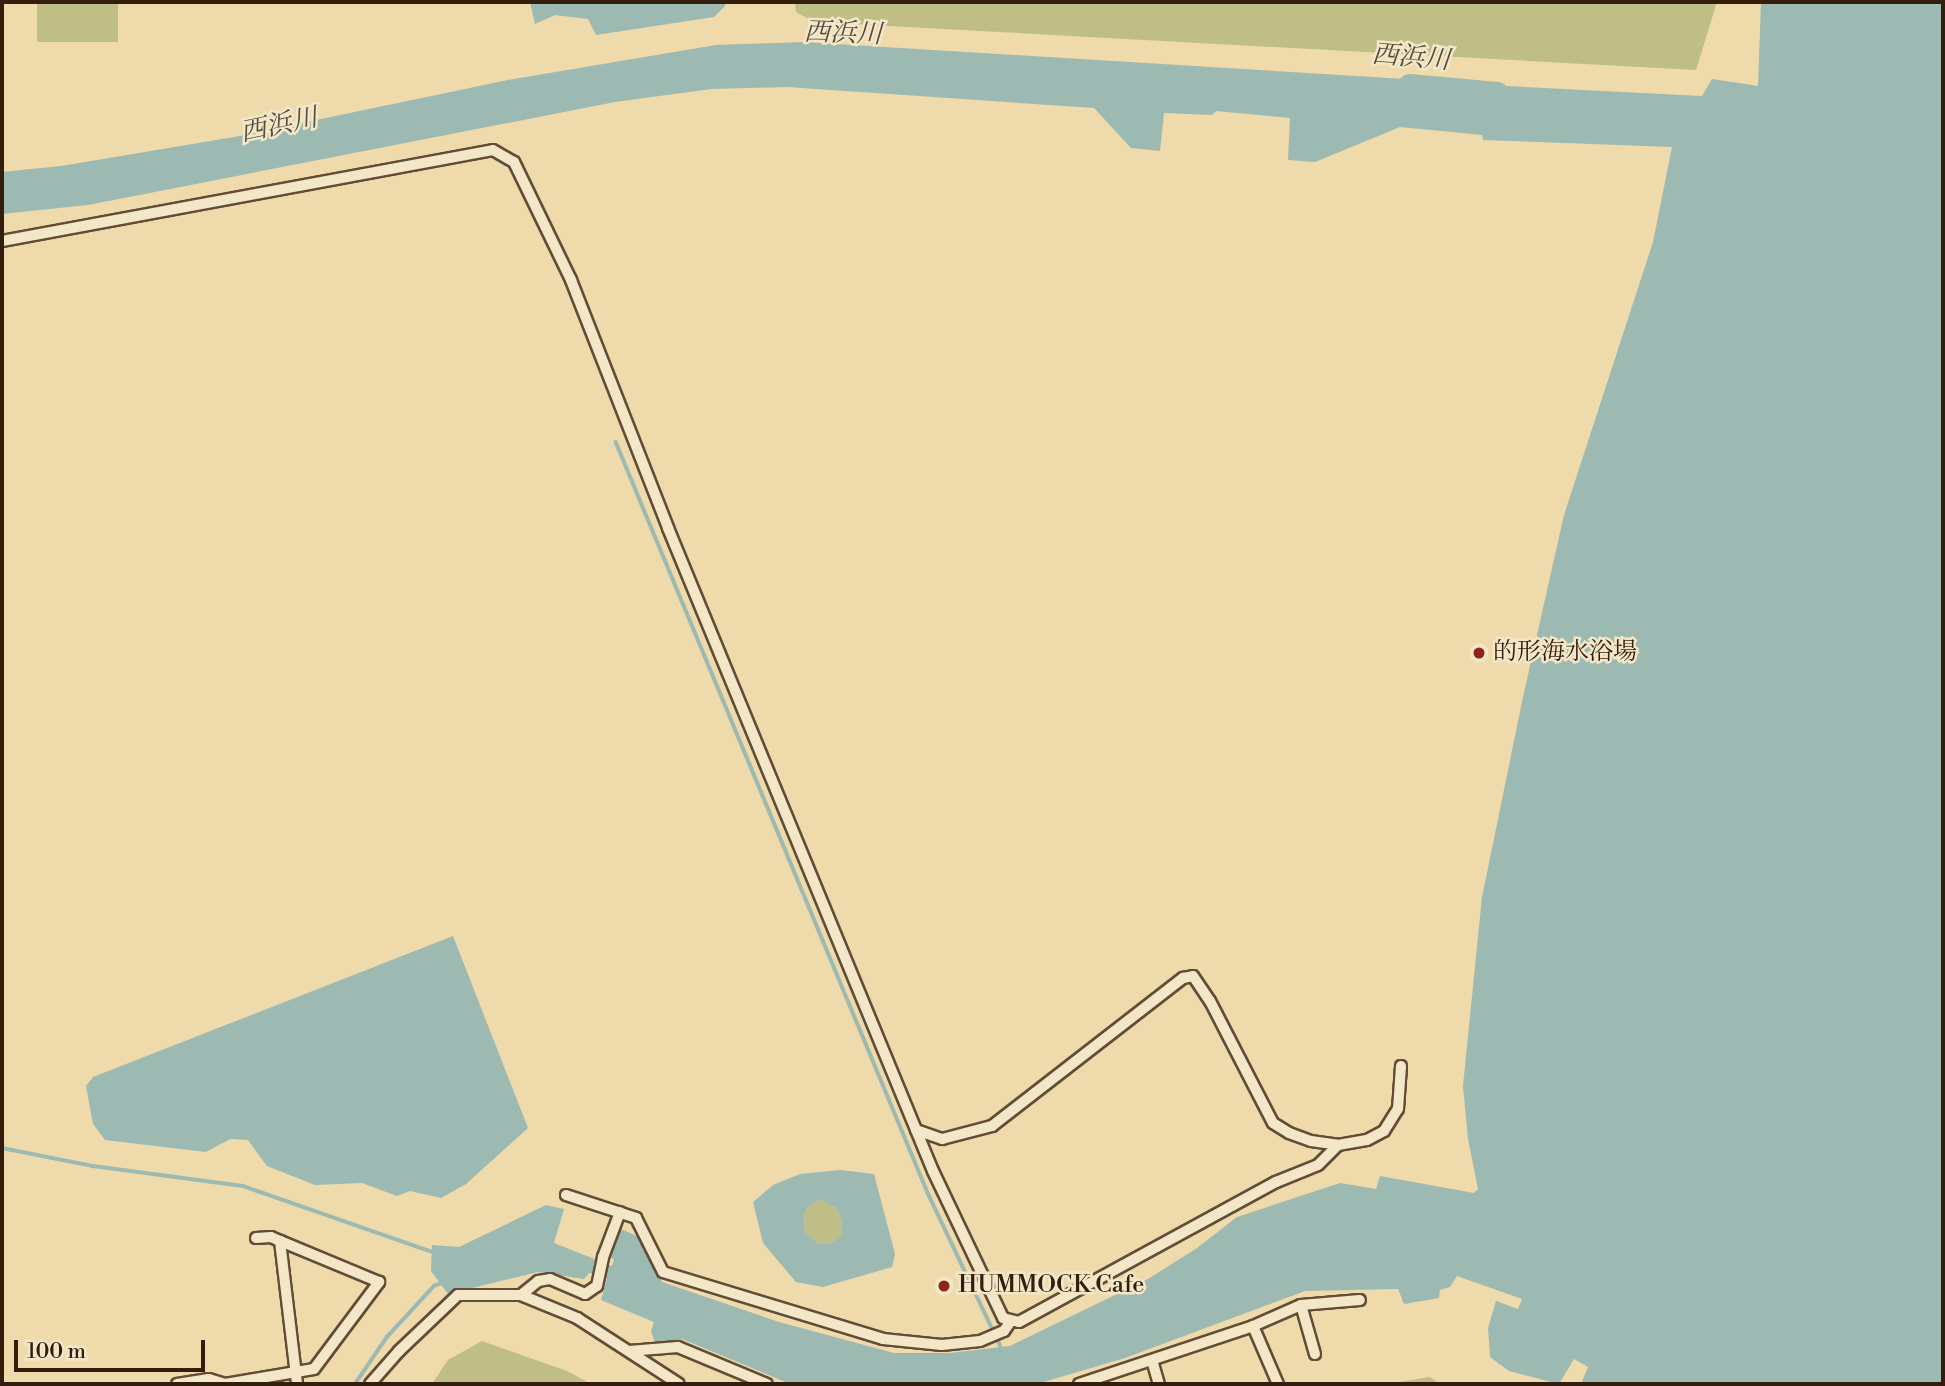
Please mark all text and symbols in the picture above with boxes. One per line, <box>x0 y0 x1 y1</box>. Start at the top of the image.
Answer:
water label: 西浜川 <box>803 17 883 51</box>
water label: 西浜川 <box>1371 39 1451 77</box>
water label: 西浜川 <box>238 103 320 149</box>
place label: 的形海水浴場 <box>1493 639 1637 667</box>
marker: 的形海水浴場 <box>1471 645 1487 661</box>
place label: HUMMOCK Cafe <box>958 1272 1144 1300</box>
marker: HUMMOCK Cafe <box>936 1278 952 1294</box>
scale bar <box>18 1326 208 1370</box>
text: 100 m <box>27 1339 86 1365</box>

